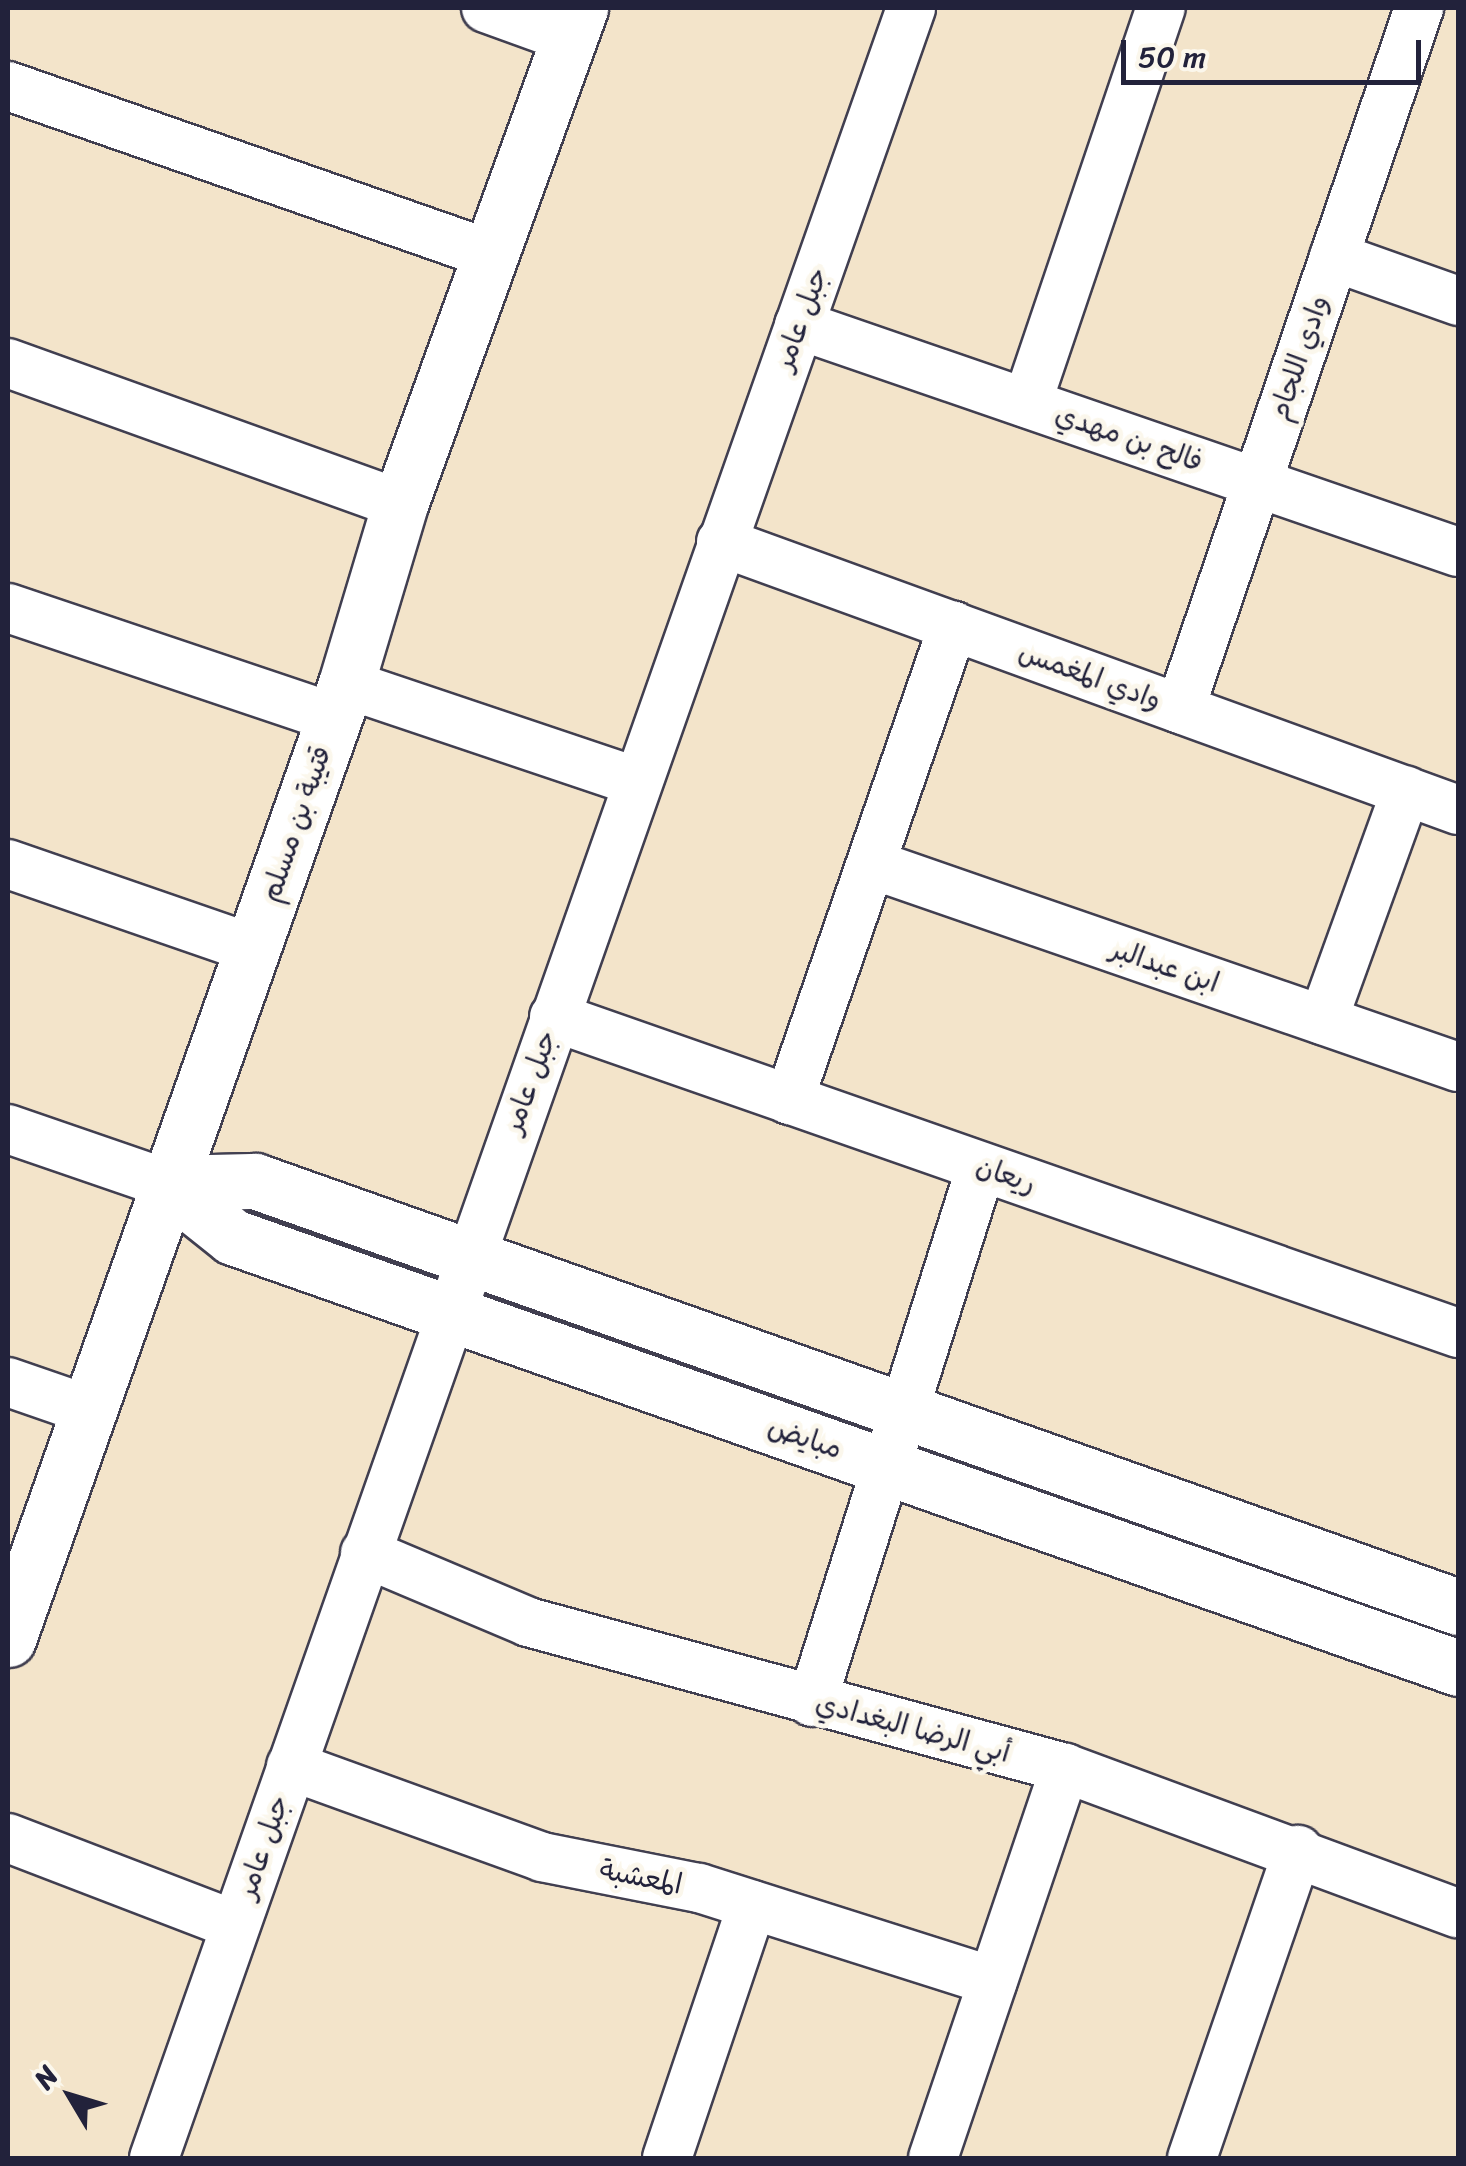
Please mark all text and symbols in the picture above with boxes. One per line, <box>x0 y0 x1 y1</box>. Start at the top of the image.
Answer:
scale bar <box>1126 20 1426 82</box>
text: 50 m <box>1138 30 1206 84</box>
street label: جبل عامر <box>767 263 835 375</box>
street label: وادي اللجام <box>1262 291 1336 425</box>
street label: فالح بن مهدي <box>1051 397 1207 479</box>
street label: وادي المغمس <box>1014 635 1166 717</box>
street label: قتيبة بن مسلم <box>254 742 338 906</box>
street label: ابن عبدالبر <box>1107 932 1223 1000</box>
street label: جبل عامر <box>496 1026 564 1138</box>
street label: ريعان <box>972 1149 1040 1201</box>
street label: مبايض <box>764 1410 846 1466</box>
street label: أبي الرضا البغدادي <box>812 1686 1014 1770</box>
street label: جبل عامر <box>230 1791 296 1903</box>
street label: المعشبة <box>597 1853 685 1901</box>
north arrow <box>20 2046 120 2146</box>
text: N <box>21 2054 71 2100</box>

